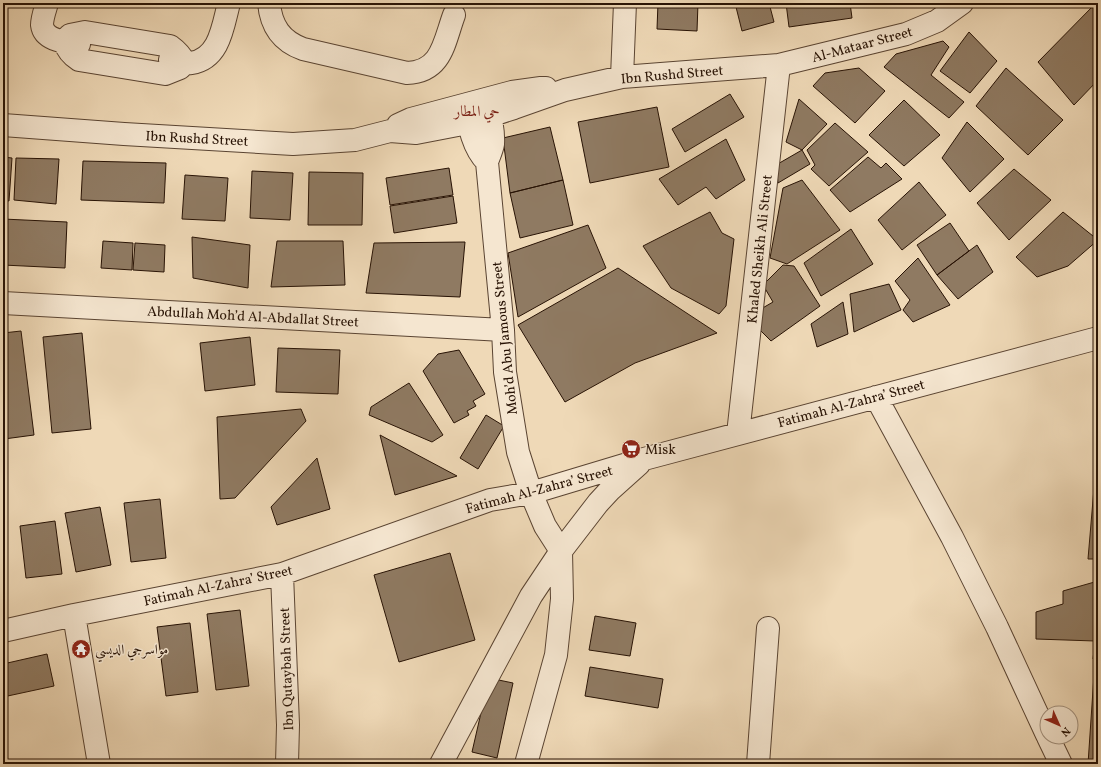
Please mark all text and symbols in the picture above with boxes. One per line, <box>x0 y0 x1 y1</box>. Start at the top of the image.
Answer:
street label: Al-Mataar Street <box>810 23 915 68</box>
street label: Ibn Rushd Street <box>620 62 724 89</box>
district label: حي المطار <box>452 102 500 123</box>
street label: Ibn Rushd Street <box>145 127 249 152</box>
street label: Khaled Sheikh Ali Street <box>743 174 778 325</box>
street label: Moh’d Abu Jamous Street <box>488 260 523 416</box>
street label: Abdullah Moh’d Al-Abdallat Street <box>147 302 359 333</box>
street label: Fatimah Al-Zahra’ Street <box>776 376 927 433</box>
supermarket icon: Misk <box>620 438 642 460</box>
place label: Misk <box>645 441 676 460</box>
street label: Fatimah Al-Zahra’ Street <box>464 462 615 519</box>
street label: Fatimah Al-Zahra’ Street <box>142 561 295 612</box>
street label: Ibn Qutaybah Street <box>276 607 299 731</box>
temple icon: مواسرجي الديسي <box>70 638 92 660</box>
place label: مواسرجي الديسي <box>95 641 168 663</box>
north arrow <box>1039 705 1079 745</box>
text: N <box>1057 723 1073 739</box>

